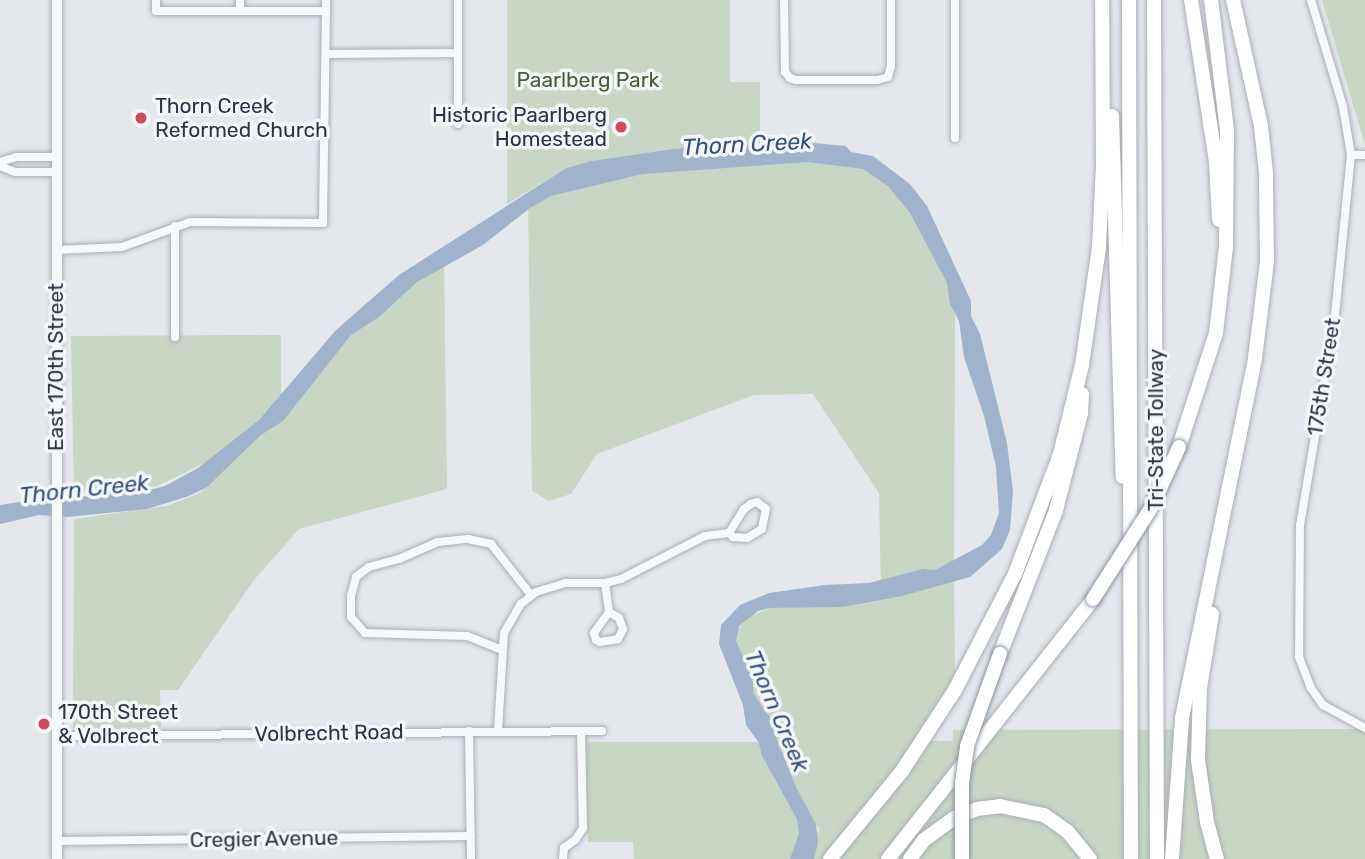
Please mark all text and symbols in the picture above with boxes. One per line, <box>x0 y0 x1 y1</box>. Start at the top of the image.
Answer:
park label: Paarlberg Park <box>517 67 659 93</box>
place label: Thorn Creek Reformed Church <box>155 93 328 143</box>
place label: Historic Paarlberg Homestead <box>432 102 607 152</box>
marker: Thorn Creek Reformed Church <box>133 110 149 126</box>
marker: Historic Paarlberg Homestead <box>613 119 629 135</box>
water label: Thorn Creek <box>681 127 813 161</box>
street label: East 170th Street <box>43 283 69 451</box>
street label: 175th Street <box>1302 316 1346 438</box>
street label: Tri-State Tollway <box>1143 348 1169 512</box>
water label: Thorn Creek <box>18 468 150 510</box>
water label: Thorn Creek <box>739 646 815 776</box>
place label: 170th Street & Volbrect <box>58 699 178 749</box>
marker: 170th Street & Volbrect <box>36 716 52 732</box>
street label: Volbrecht Road <box>254 719 404 747</box>
street label: Cregier Avenue <box>189 825 339 853</box>

